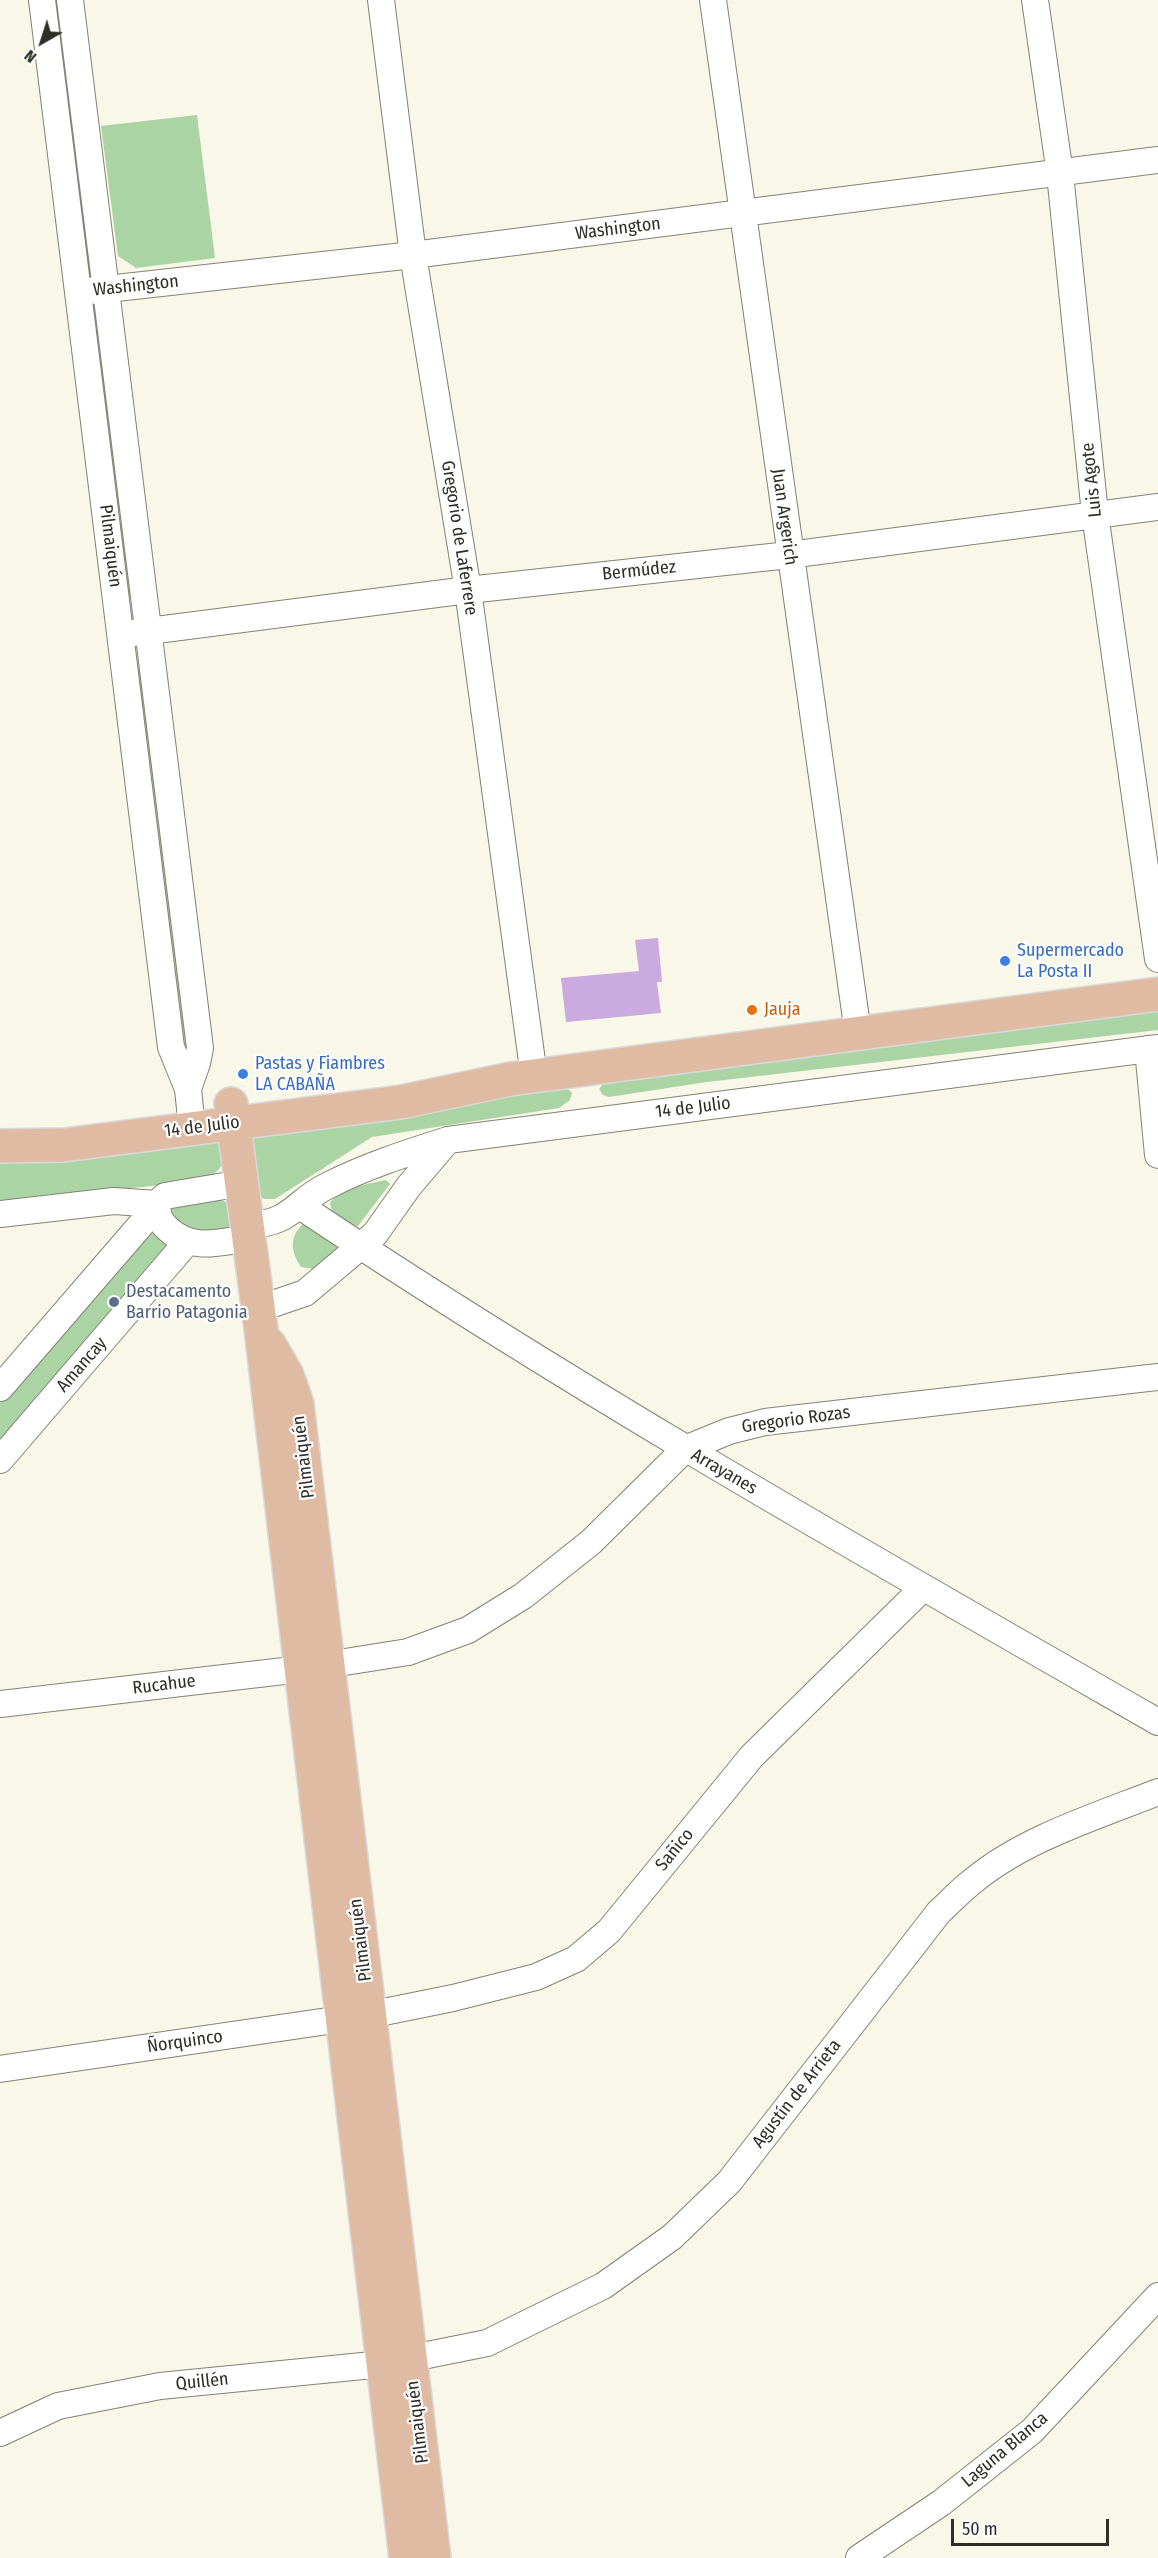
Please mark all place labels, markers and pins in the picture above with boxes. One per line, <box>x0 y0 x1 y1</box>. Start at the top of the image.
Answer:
place label: Supermercado La Posta II <box>1017 940 1124 982</box>
marker: Supermercado La Posta II <box>998 954 1012 968</box>
place label: Jauja <box>764 999 801 1021</box>
marker: Jauja <box>745 1003 759 1017</box>
place label: Pastas y Fiambres LA CABAÑA <box>255 1053 385 1096</box>
marker: Pastas y Fiambres LA CABAÑA <box>236 1067 250 1081</box>
place label: Destacamento Barrio Patagonia <box>126 1281 248 1324</box>
marker: Destacamento Barrio Patagonia <box>107 1295 121 1309</box>

